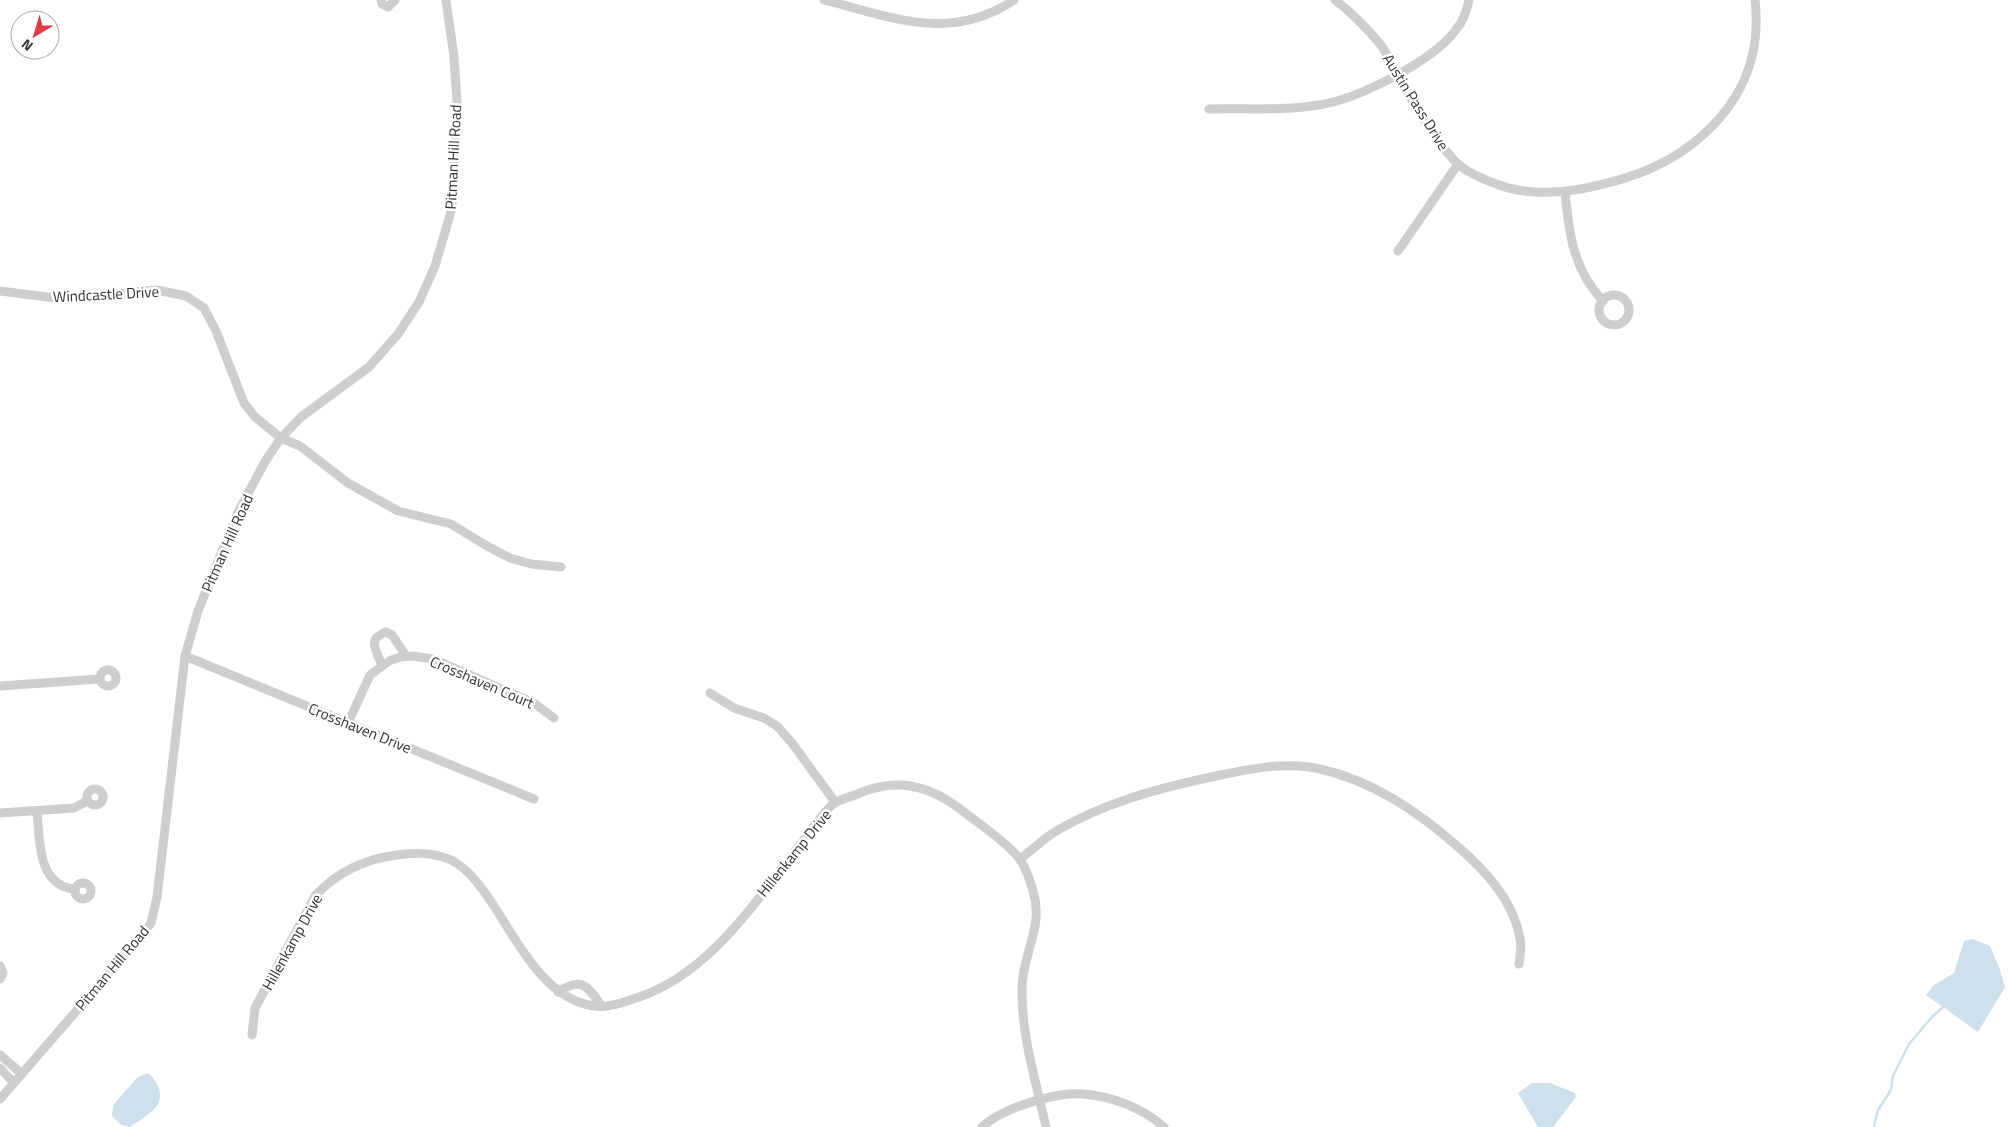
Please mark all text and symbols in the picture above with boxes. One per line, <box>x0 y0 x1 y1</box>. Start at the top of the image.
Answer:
north arrow <box>10 10 60 60</box>
text: N <box>16 34 37 57</box>
street label: Austin Pass Drive <box>1377 49 1455 155</box>
street label: Pitman Hill Road <box>439 104 467 210</box>
street label: Windcastle Drive <box>52 280 160 308</box>
street label: Pitman Hill Road <box>195 490 259 596</box>
street label: Crosshaven Court <box>426 650 538 715</box>
street label: Crosshaven Drive <box>305 697 415 759</box>
street label: Hillenkamp Drive <box>751 804 837 902</box>
street label: Hillenkamp Drive <box>256 890 328 994</box>
street label: Pitman Hill Road <box>69 920 155 1016</box>

